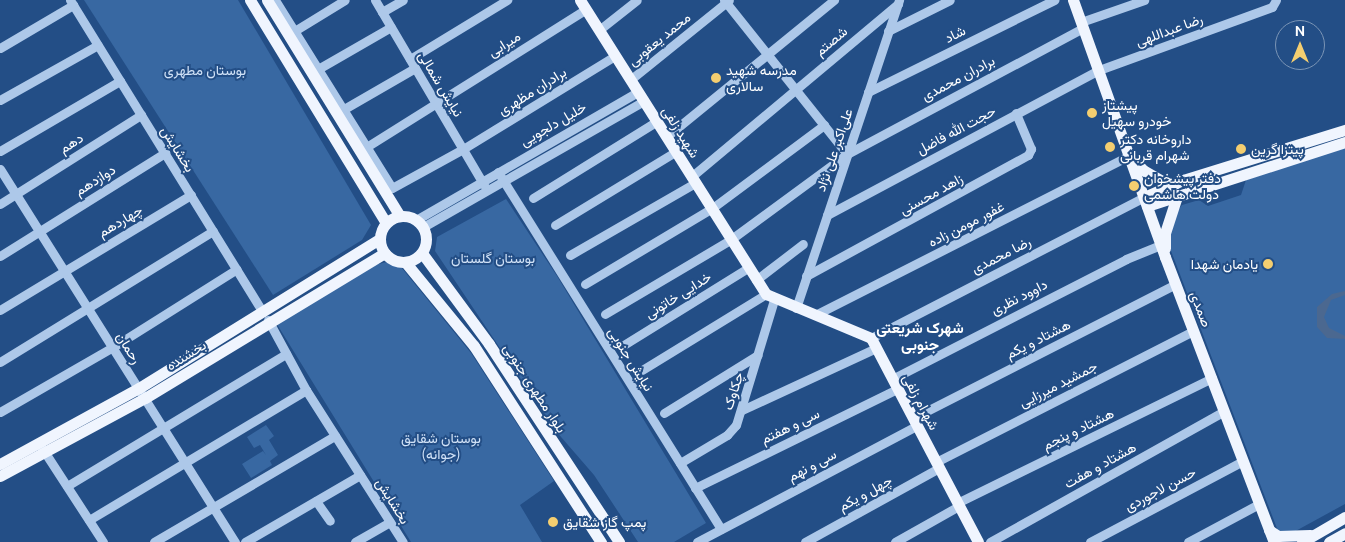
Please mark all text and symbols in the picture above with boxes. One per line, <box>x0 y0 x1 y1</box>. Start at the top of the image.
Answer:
street label: محمد یعقوبی <box>624 9 694 69</box>
street label: رضا عبداللهی <box>1133 10 1205 50</box>
north arrow <box>1275 20 1325 70</box>
street label: شاد <box>942 22 968 46</box>
street label: شصتم <box>811 23 851 59</box>
text: N <box>1295 23 1305 39</box>
street label: میرابی <box>485 28 523 60</box>
street label: نیایش شمالی <box>415 48 467 120</box>
street label: برادران محمدی <box>918 52 998 104</box>
park label: بوستان مطهری <box>164 62 246 78</box>
place label: مدرسه شهید سالاری <box>726 62 797 94</box>
street label: برادران مظهری <box>495 63 569 119</box>
marker: مدرسه شهید سالاری <box>710 72 722 84</box>
place label: پیشتاز خودرو سهیل <box>1102 97 1171 130</box>
street label: خلیل دلجویی <box>517 98 589 150</box>
street label: حجت الله فاضل <box>914 102 998 158</box>
street label: شهید زلفی <box>659 103 703 161</box>
street label: علی‌اکبر علی نژاد <box>812 106 856 194</box>
marker: پیشتاز خودرو سهیل <box>1086 107 1098 119</box>
street label: بخشایش <box>157 123 199 175</box>
street label: دهم <box>56 129 86 157</box>
place label: داروخانه دکتر شهرام قربانی <box>1120 131 1191 164</box>
marker: داروخانه دکتر شهرام قربانی <box>1104 141 1116 153</box>
place label: پیتزا گرین <box>1251 141 1304 157</box>
marker: پیتزا گرین <box>1235 143 1247 155</box>
street label: دوازدهم <box>71 161 119 199</box>
street label: زاهد محسنی <box>896 170 966 218</box>
place label: دفتر پیشخوان دولت هاشمی <box>1144 170 1221 202</box>
marker: دفتر پیشخوان دولت هاشمی <box>1128 180 1140 192</box>
street label: غفور مومن زاده <box>925 198 1007 250</box>
street label: چهاردهم <box>95 201 145 241</box>
street label: رضا محمدی <box>968 233 1034 277</box>
park label: بوستان گلستان <box>451 250 535 266</box>
place label: یادمان شهدا <box>1191 256 1258 272</box>
marker: یادمان شهدا <box>1262 258 1274 270</box>
street label: خدایی خاتونی <box>642 268 714 322</box>
street label: داوود نظری <box>988 276 1050 318</box>
street label: صمدی <box>1187 289 1215 329</box>
street label: هشتاد و یکم <box>1003 316 1073 362</box>
district label: شهرک شریعتی جنوبی <box>876 318 964 353</box>
street label: نیایش جنوبی <box>605 324 657 394</box>
street label: رحمان <box>113 329 145 367</box>
street label: بخشنده <box>163 336 209 374</box>
street label: بلوار مطهری جنوبی <box>500 340 570 436</box>
street label: جمشید میرزایی <box>1016 357 1100 411</box>
street label: چکاوک <box>719 370 747 412</box>
street label: شهرام زلفی <box>899 371 943 433</box>
street label: هشتاد و پنجم <box>1040 404 1116 454</box>
street label: سی و هفتم <box>758 405 822 447</box>
park label: بوستان شقایق (جوانه) <box>401 430 481 462</box>
street label: هشتاد و هفت <box>1061 438 1139 492</box>
street label: سی و نهم <box>785 445 839 485</box>
street label: حسن لاجوردی <box>1121 463 1199 515</box>
street label: چهل و یکم <box>835 471 895 515</box>
street label: بخشایش <box>372 475 414 527</box>
place label: پمپ گاز شقایق <box>563 514 646 530</box>
marker: پمپ گاز شقایق <box>547 516 559 528</box>

